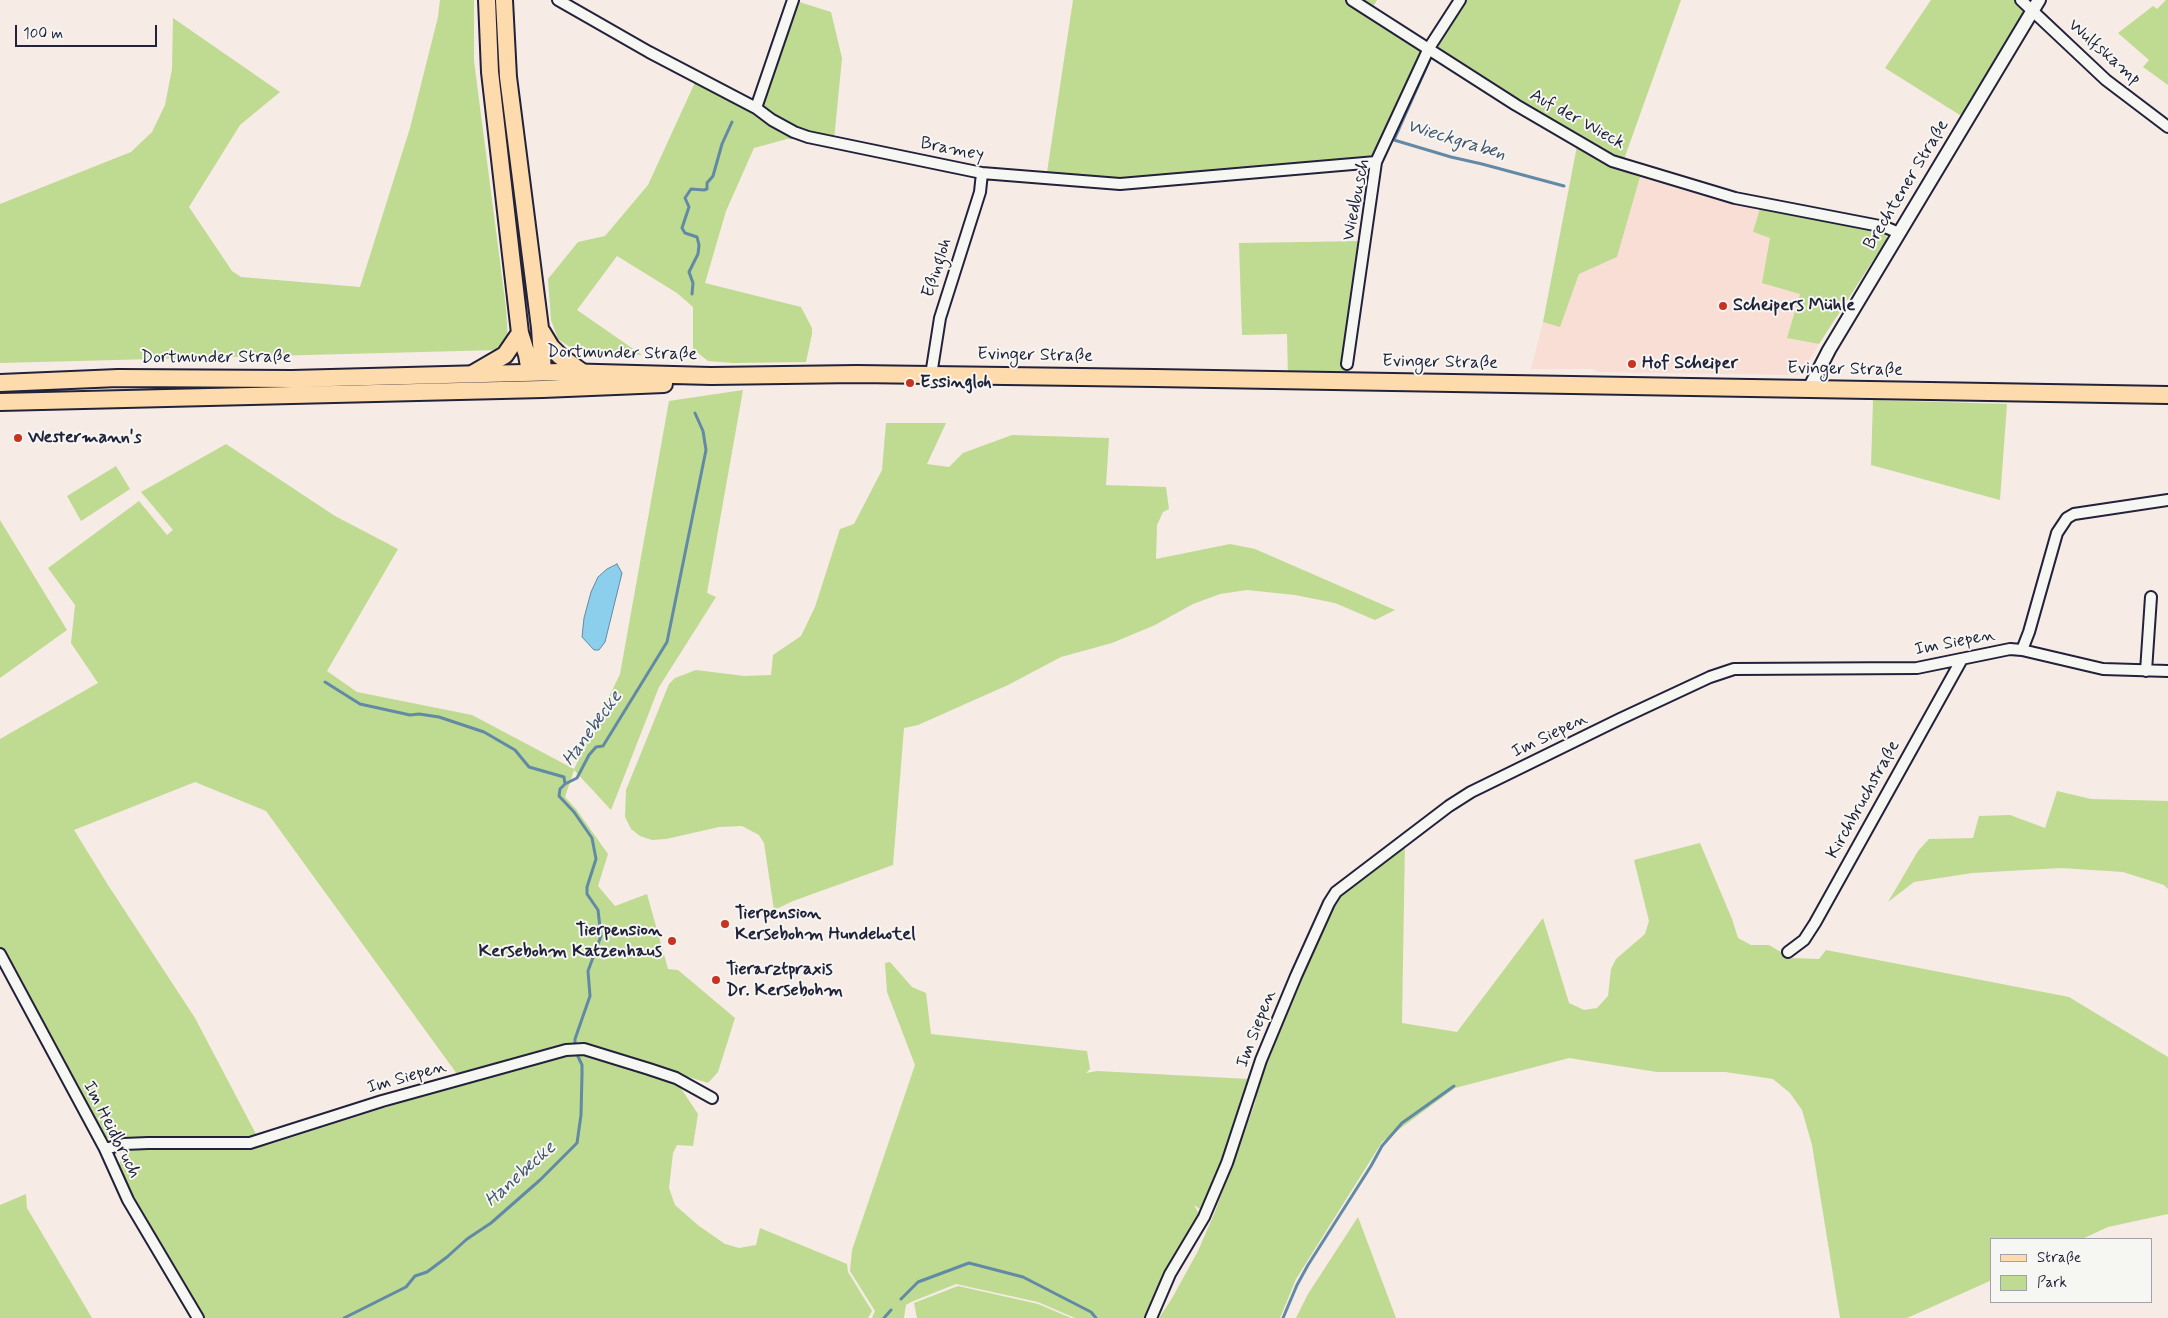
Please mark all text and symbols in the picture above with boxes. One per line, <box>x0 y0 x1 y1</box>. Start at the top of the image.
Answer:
scale bar <box>18 15 160 47</box>
street label: Wulfskamp <box>2063 15 2145 91</box>
text: 100 m <box>23 24 63 44</box>
street label: Auf der Wieck <box>1526 85 1628 155</box>
water label: Wieckgraben <box>1404 115 1508 167</box>
street label: Brechtener Straße <box>1860 116 1954 254</box>
street label: Bramey <box>918 133 986 167</box>
street label: Wiedbusch <box>1338 157 1376 243</box>
street label: Eßingloh <box>918 235 958 301</box>
place label: Scheipers Mühle <box>1733 295 1855 317</box>
marker: Scheipers Mühle <box>1717 300 1729 312</box>
street label: Dortmunder Straße <box>547 342 697 366</box>
street label: Evinger Straße <box>977 344 1093 368</box>
street label: Dortmunder Straße <box>141 347 291 369</box>
street label: Evinger Straße <box>1382 351 1498 375</box>
place label: Hof Scheiper <box>1642 353 1738 375</box>
marker: Hof Scheiper <box>1626 358 1638 370</box>
street label: Evinger Straße <box>1787 358 1903 382</box>
place label: Essingloh <box>920 372 992 394</box>
marker: Essingloh <box>904 377 916 389</box>
place label: Westermann's <box>28 427 142 449</box>
marker: Westermann's <box>12 432 24 444</box>
street label: Im Siepen <box>1913 625 1997 661</box>
water label: Hanebecke <box>558 687 628 771</box>
street label: Im Siepen <box>1509 708 1591 764</box>
street label: Kirchbruchstraße <box>1823 737 1905 863</box>
place label: Tierpension Kersebohm Hundehotel <box>735 903 916 946</box>
marker: Tierpension Kersebohm Hundehotel <box>719 918 731 930</box>
place label: Tierpension Kersebohm Katzenhaus <box>479 920 662 962</box>
marker: Tierpension Kersebohm Katzenhaus <box>666 935 678 947</box>
place label: Tierarztpraxis Dr. Kersebohm <box>726 959 843 1002</box>
marker: Tierarztpraxis Dr. Kersebohm <box>710 974 722 986</box>
street label: Im Siepen <box>1232 987 1282 1071</box>
street label: Im Siepen <box>365 1056 449 1100</box>
street label: Im Heidbruch <box>77 1078 145 1182</box>
water label: Hanebecke <box>481 1137 561 1213</box>
legend <box>1990 1238 2153 1303</box>
text: Straße <box>2037 1248 2081 1268</box>
text: Park <box>2037 1273 2067 1293</box>

